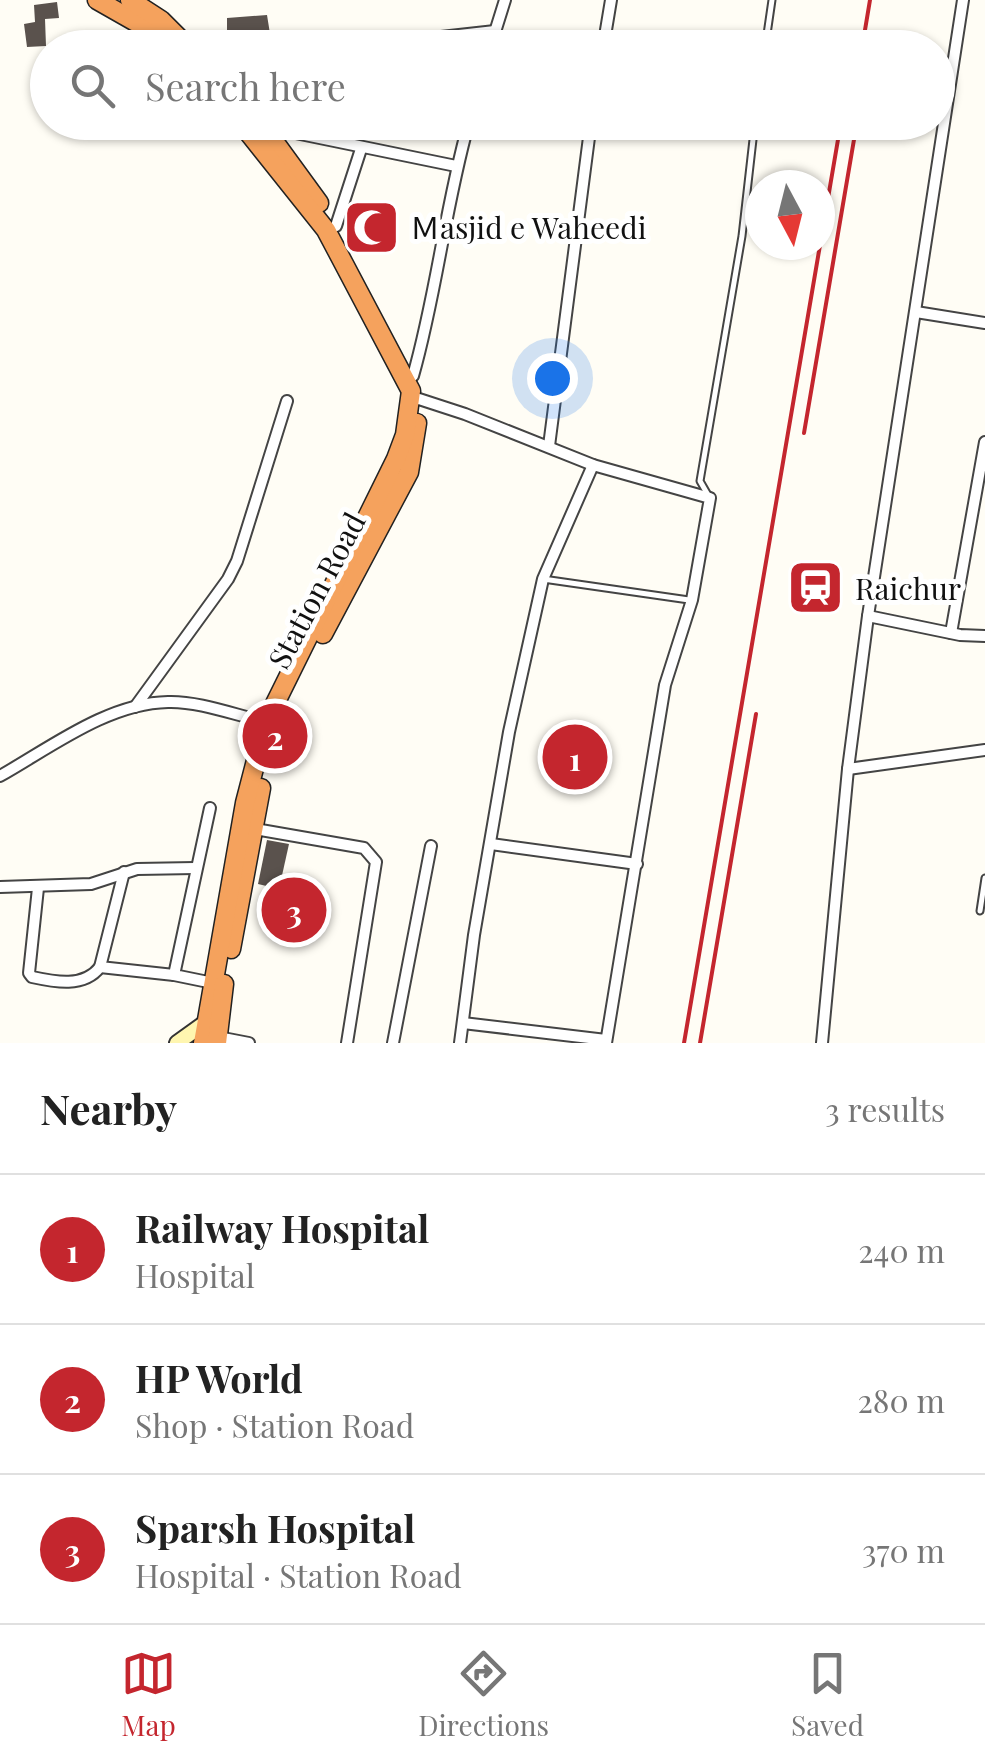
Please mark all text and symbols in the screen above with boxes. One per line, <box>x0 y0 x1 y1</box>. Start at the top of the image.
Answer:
search box <box>30 30 955 140</box>
icon: search <box>65 58 120 113</box>
text: Search here <box>145 60 346 111</box>
north arrow <box>745 170 835 260</box>
mosque icon: Ｍasjid e Waheedi <box>341 197 401 257</box>
place label: Ｍasjid e Waheedi <box>410 207 647 247</box>
your location <box>527 353 578 404</box>
street label: Station Road <box>258 505 374 675</box>
station icon: Raichur <box>786 558 846 618</box>
place label: Raichur <box>855 568 961 608</box>
pin: 2 <box>242 698 308 774</box>
pin: 1 <box>542 720 608 794</box>
pin: 3 <box>262 872 326 948</box>
text: Nearby <box>40 1080 177 1136</box>
text: 3 results <box>825 1087 945 1130</box>
text: Railway Hospital <box>135 1202 429 1253</box>
text: 1 <box>66 1228 79 1271</box>
text: 240 m <box>858 1228 945 1271</box>
text: Hospital <box>135 1253 255 1296</box>
text: HP World <box>135 1352 303 1403</box>
text: 2 <box>64 1378 81 1421</box>
text: 280 m <box>857 1378 945 1421</box>
text: Shop · Station Road <box>135 1403 414 1446</box>
text: Sparsh Hospital <box>135 1502 415 1553</box>
text: 3 <box>65 1528 80 1571</box>
text: 370 m <box>862 1528 945 1571</box>
text: Hospital · Station Road <box>135 1553 462 1596</box>
tab: Map <box>121 1646 176 1743</box>
tab: Directions <box>418 1646 549 1743</box>
tab: Saved <box>791 1646 864 1743</box>

